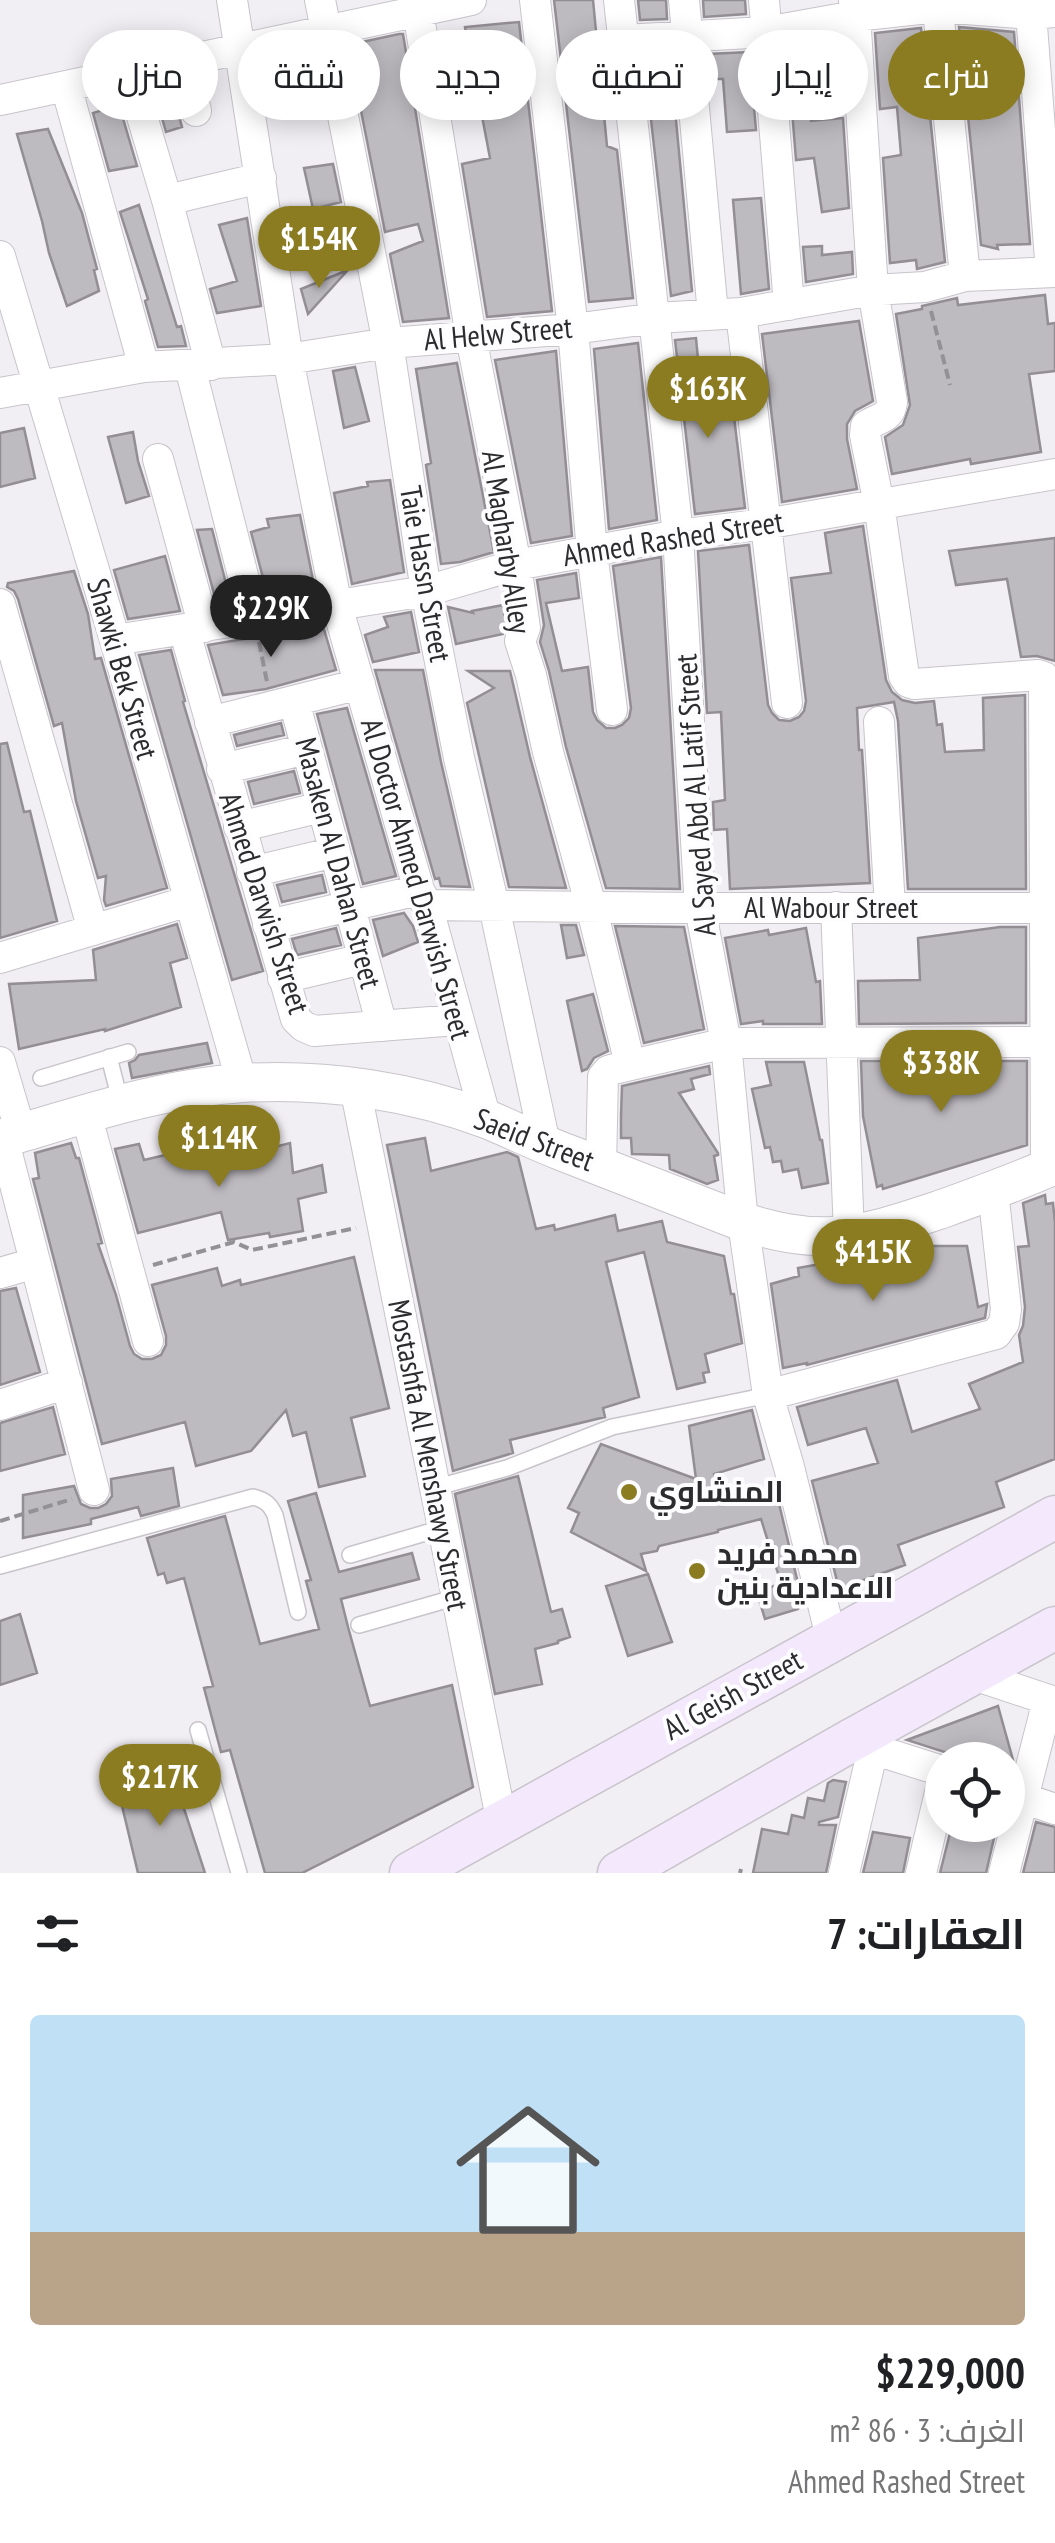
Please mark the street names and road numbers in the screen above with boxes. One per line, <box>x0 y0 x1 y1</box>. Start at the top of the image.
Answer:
street label: Al Helw Street <box>422 307 574 358</box>
street label: Al Magharby Alley <box>474 447 541 637</box>
street label: Taie Hassn Street <box>392 483 461 666</box>
street label: Ahmed Rashed Street <box>560 501 786 574</box>
street label: Shawki Bek Street <box>79 574 168 764</box>
street label: Al Sayed Abd Al Latif Street <box>665 652 724 938</box>
street label: Al Doctor Ahmed Darwish Street <box>353 713 482 1044</box>
street label: Masaken Al Dahan Street <box>287 733 392 993</box>
street label: Ahmed Darwish Street <box>211 787 320 1019</box>
street label: Al Wabour Street <box>744 887 919 926</box>
street label: Saeid Street <box>469 1098 601 1180</box>
street label: Mostashfa Al Menshawy Street <box>380 1296 479 1614</box>
street label: Al Geish Street <box>656 1639 809 1748</box>

